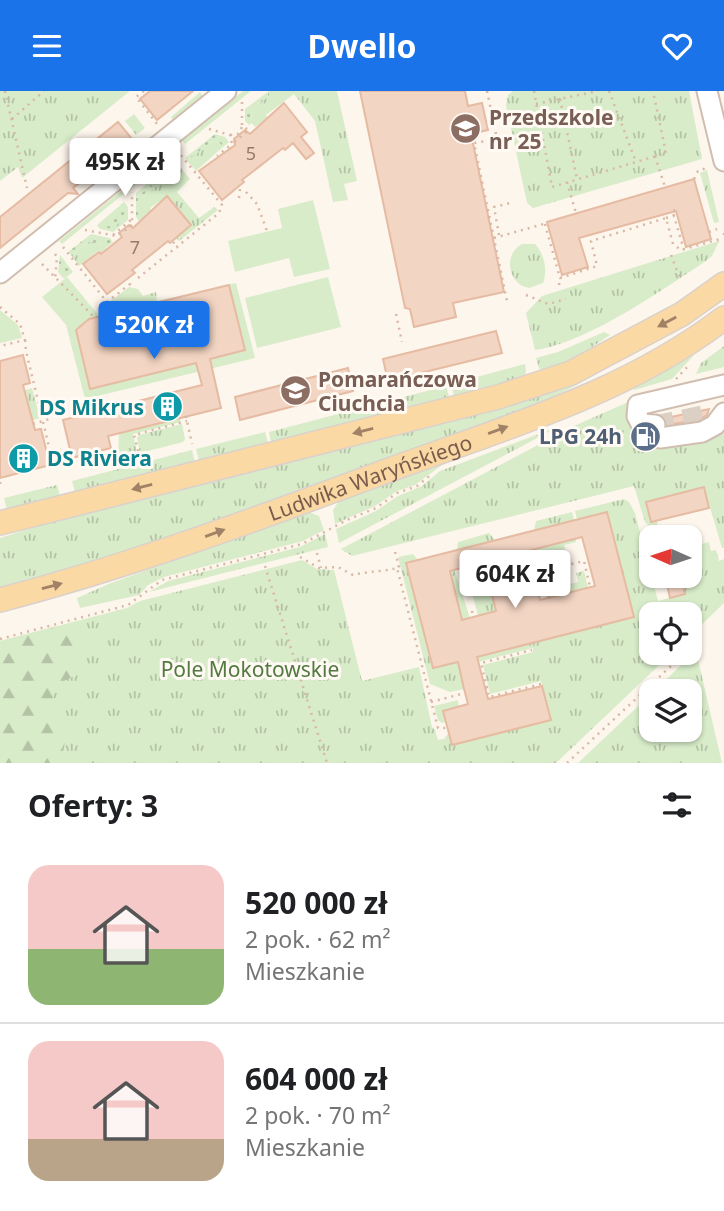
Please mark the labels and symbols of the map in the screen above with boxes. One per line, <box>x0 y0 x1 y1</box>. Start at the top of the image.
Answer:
place label: Przedszkole nr 25 <box>489 103 613 155</box>
school or university icon: Przedszkole nr 25 <box>449 112 483 146</box>
pin: 495K zł <box>60 139 190 198</box>
house number: 5 <box>246 141 256 165</box>
house number: 7 <box>130 235 140 259</box>
pin: 520K zł <box>89 301 219 361</box>
one-way arrow <box>657 316 677 327</box>
place label: Pomarańczowa Ciuchcia <box>318 365 477 417</box>
school or university icon: Pomarańczowa Ciuchcia <box>278 374 312 408</box>
building icon: DS Mikrus <box>150 390 184 424</box>
place label: DS Mikrus <box>39 393 144 421</box>
fuel station icon: LPG 24h <box>628 419 662 453</box>
place label: LPG 24h <box>539 422 622 450</box>
one-way arrow <box>488 425 509 436</box>
one-way arrow <box>351 426 373 437</box>
street label: Ludwika Waryńskiego <box>264 428 476 527</box>
building icon: DS Riviera <box>7 441 41 475</box>
place label: DS Riviera <box>47 444 152 472</box>
one-way arrow <box>131 482 153 493</box>
north arrow <box>639 525 702 588</box>
one-way arrow <box>205 527 226 538</box>
pin: 604K zł <box>450 551 580 610</box>
one-way arrow <box>41 580 63 591</box>
park label: Pole Mokotowskie <box>161 655 339 683</box>

